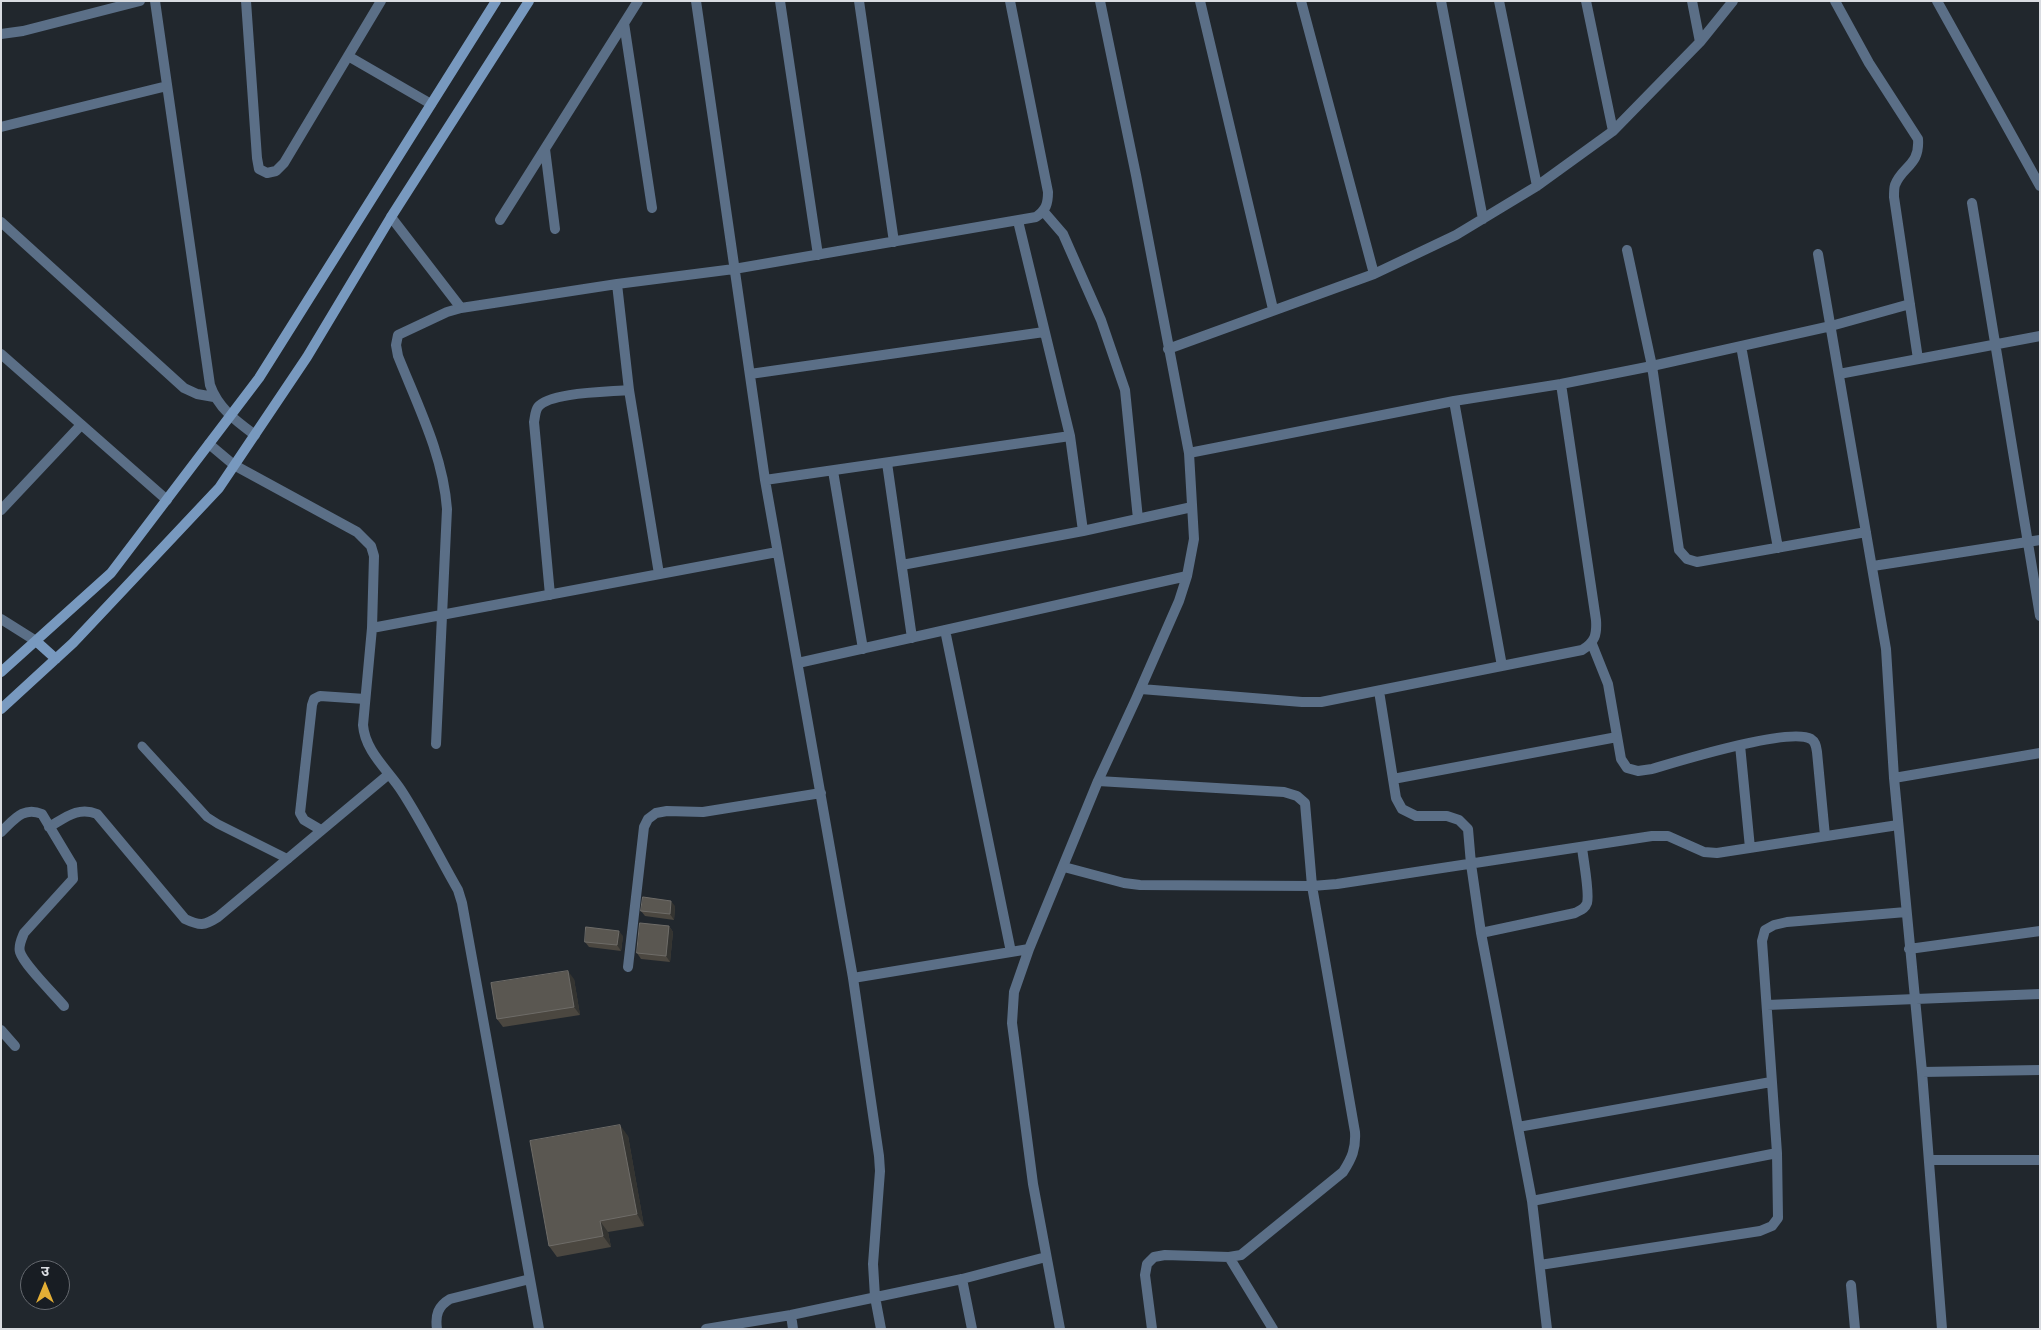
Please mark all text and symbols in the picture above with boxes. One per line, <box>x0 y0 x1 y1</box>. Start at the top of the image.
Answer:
north arrow <box>20 1260 70 1310</box>
text: उ <box>41 1263 49 1279</box>

